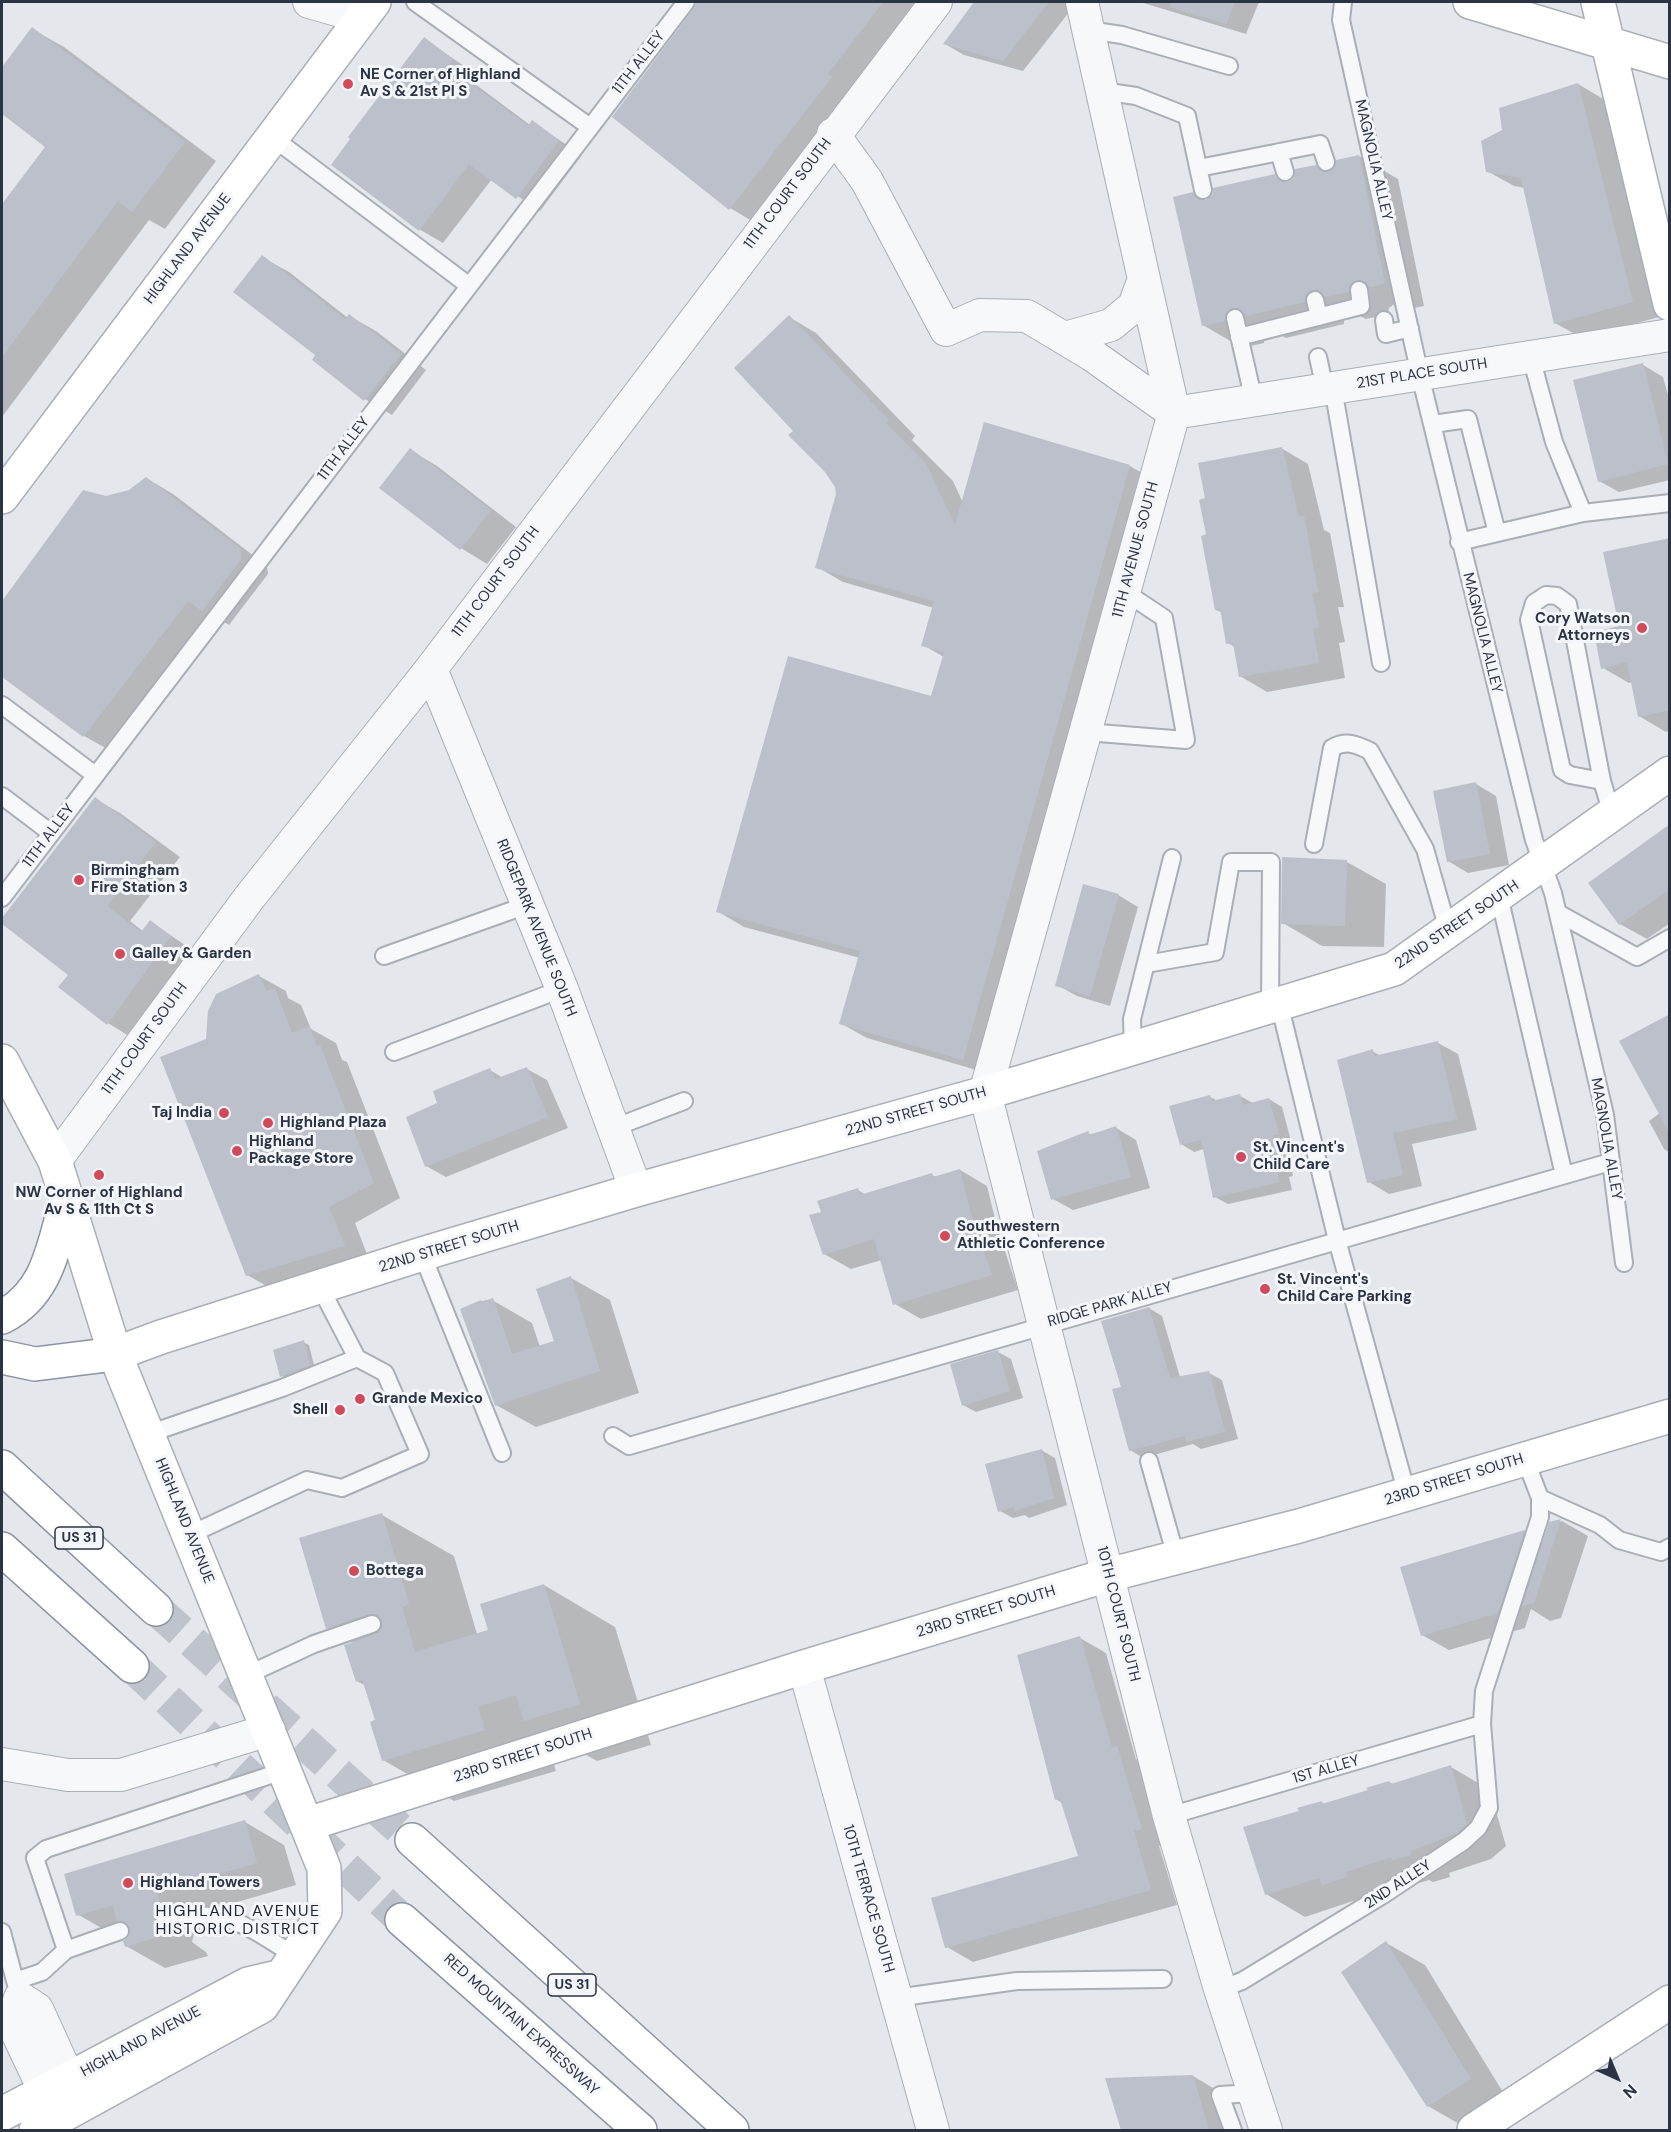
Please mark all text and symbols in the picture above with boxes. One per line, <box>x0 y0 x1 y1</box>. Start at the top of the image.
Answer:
street label: 11TH ALLEY <box>609 28 669 98</box>
place label: NE Corner of Highland Av S & 21st Pl S <box>360 66 521 101</box>
marker: NE Corner of Highland Av S & 21st Pl S <box>341 77 355 91</box>
street label: MAGNOLIA ALLEY <box>1350 98 1396 222</box>
street label: 11TH COURT SOUTH <box>740 135 836 253</box>
street label: HIGHLAND AVENUE <box>141 190 235 308</box>
street label: 21ST PLACE SOUTH <box>1355 355 1489 393</box>
street label: 11TH ALLEY <box>314 414 374 484</box>
street label: 11TH AVENUE SOUTH <box>1109 480 1163 620</box>
street label: 11TH COURT SOUTH <box>448 523 544 641</box>
street label: MAGNOLIA ALLEY <box>1458 571 1506 695</box>
place label: Cory Watson Attorneys <box>1535 610 1630 645</box>
marker: Cory Watson Attorneys <box>1635 621 1649 635</box>
street label: 11TH ALLEY <box>19 801 79 871</box>
street label: RIDGEPARK AVENUE SOUTH <box>492 837 580 1019</box>
place label: Birmingham Fire Station 3 <box>91 862 188 897</box>
marker: Birmingham Fire Station 3 <box>72 873 86 887</box>
street label: 22ND STREET SOUTH <box>1392 877 1522 973</box>
place label: Galley & Garden <box>132 945 252 963</box>
marker: Galley & Garden <box>113 947 127 961</box>
street label: 11TH COURT SOUTH <box>98 979 192 1099</box>
street label: MAGNOLIA ALLEY <box>1586 1077 1626 1201</box>
street label: 22ND STREET SOUTH <box>843 1083 989 1141</box>
place label: Taj India <box>152 1104 212 1122</box>
marker: Taj India <box>217 1106 231 1120</box>
place label: Highland Plaza <box>280 1114 387 1132</box>
marker: Highland Plaza <box>261 1116 275 1130</box>
place label: Highland Package Store <box>249 1133 354 1168</box>
place label: St. Vincent's Child Care <box>1253 1139 1345 1174</box>
marker: Highland Package Store <box>230 1144 244 1158</box>
marker: St. Vincent's Child Care <box>1234 1150 1248 1164</box>
marker: NW Corner of Highland Av S & 11th Ct S <box>92 1168 106 1182</box>
place label: NW Corner of Highland Av S & 11th Ct S <box>15 1184 183 1219</box>
street label: 22ND STREET SOUTH <box>377 1217 521 1277</box>
place label: Southwestern Athletic Conference <box>957 1218 1105 1253</box>
marker: Southwestern Athletic Conference <box>938 1229 952 1243</box>
place label: St. Vincent's Child Care Parking <box>1277 1271 1412 1306</box>
street label: RIDGE PARK ALLEY <box>1046 1279 1174 1331</box>
marker: St. Vincent's Child Care Parking <box>1258 1282 1272 1296</box>
place label: Grande Mexico <box>372 1390 483 1408</box>
marker: Grande Mexico <box>353 1392 367 1406</box>
place label: Shell <box>293 1401 328 1419</box>
marker: Shell <box>333 1403 347 1417</box>
street label: 23RD STREET SOUTH <box>1382 1450 1526 1510</box>
street label: HIGHLAND AVENUE <box>151 1456 217 1586</box>
road number: US 31 <box>55 1527 103 1549</box>
street label: 10TH COURT SOUTH <box>1092 1544 1144 1684</box>
place label: Bottega <box>366 1562 424 1580</box>
marker: Bottega <box>347 1564 361 1578</box>
street label: 23RD STREET SOUTH <box>914 1582 1058 1642</box>
street label: 23RD STREET SOUTH <box>451 1725 595 1787</box>
street label: 1ST ALLEY <box>1291 1752 1361 1788</box>
street label: 10TH TERRACE SOUTH <box>838 1823 898 1975</box>
street label: 2ND ALLEY <box>1361 1857 1435 1913</box>
place label: Highland Towers <box>140 1874 260 1892</box>
marker: Highland Towers <box>121 1876 135 1890</box>
district label: HIGHLAND AVENUE HISTORIC DISTRICT <box>155 1902 321 1940</box>
street label: RED MOUNTAIN EXPRESSWAY <box>440 1950 602 2100</box>
road number: US 31 <box>548 1974 596 1996</box>
street label: HIGHLAND AVENUE <box>78 2003 204 2081</box>
north arrow <box>1587 2048 1647 2108</box>
text: N <box>1618 2080 1641 2103</box>

